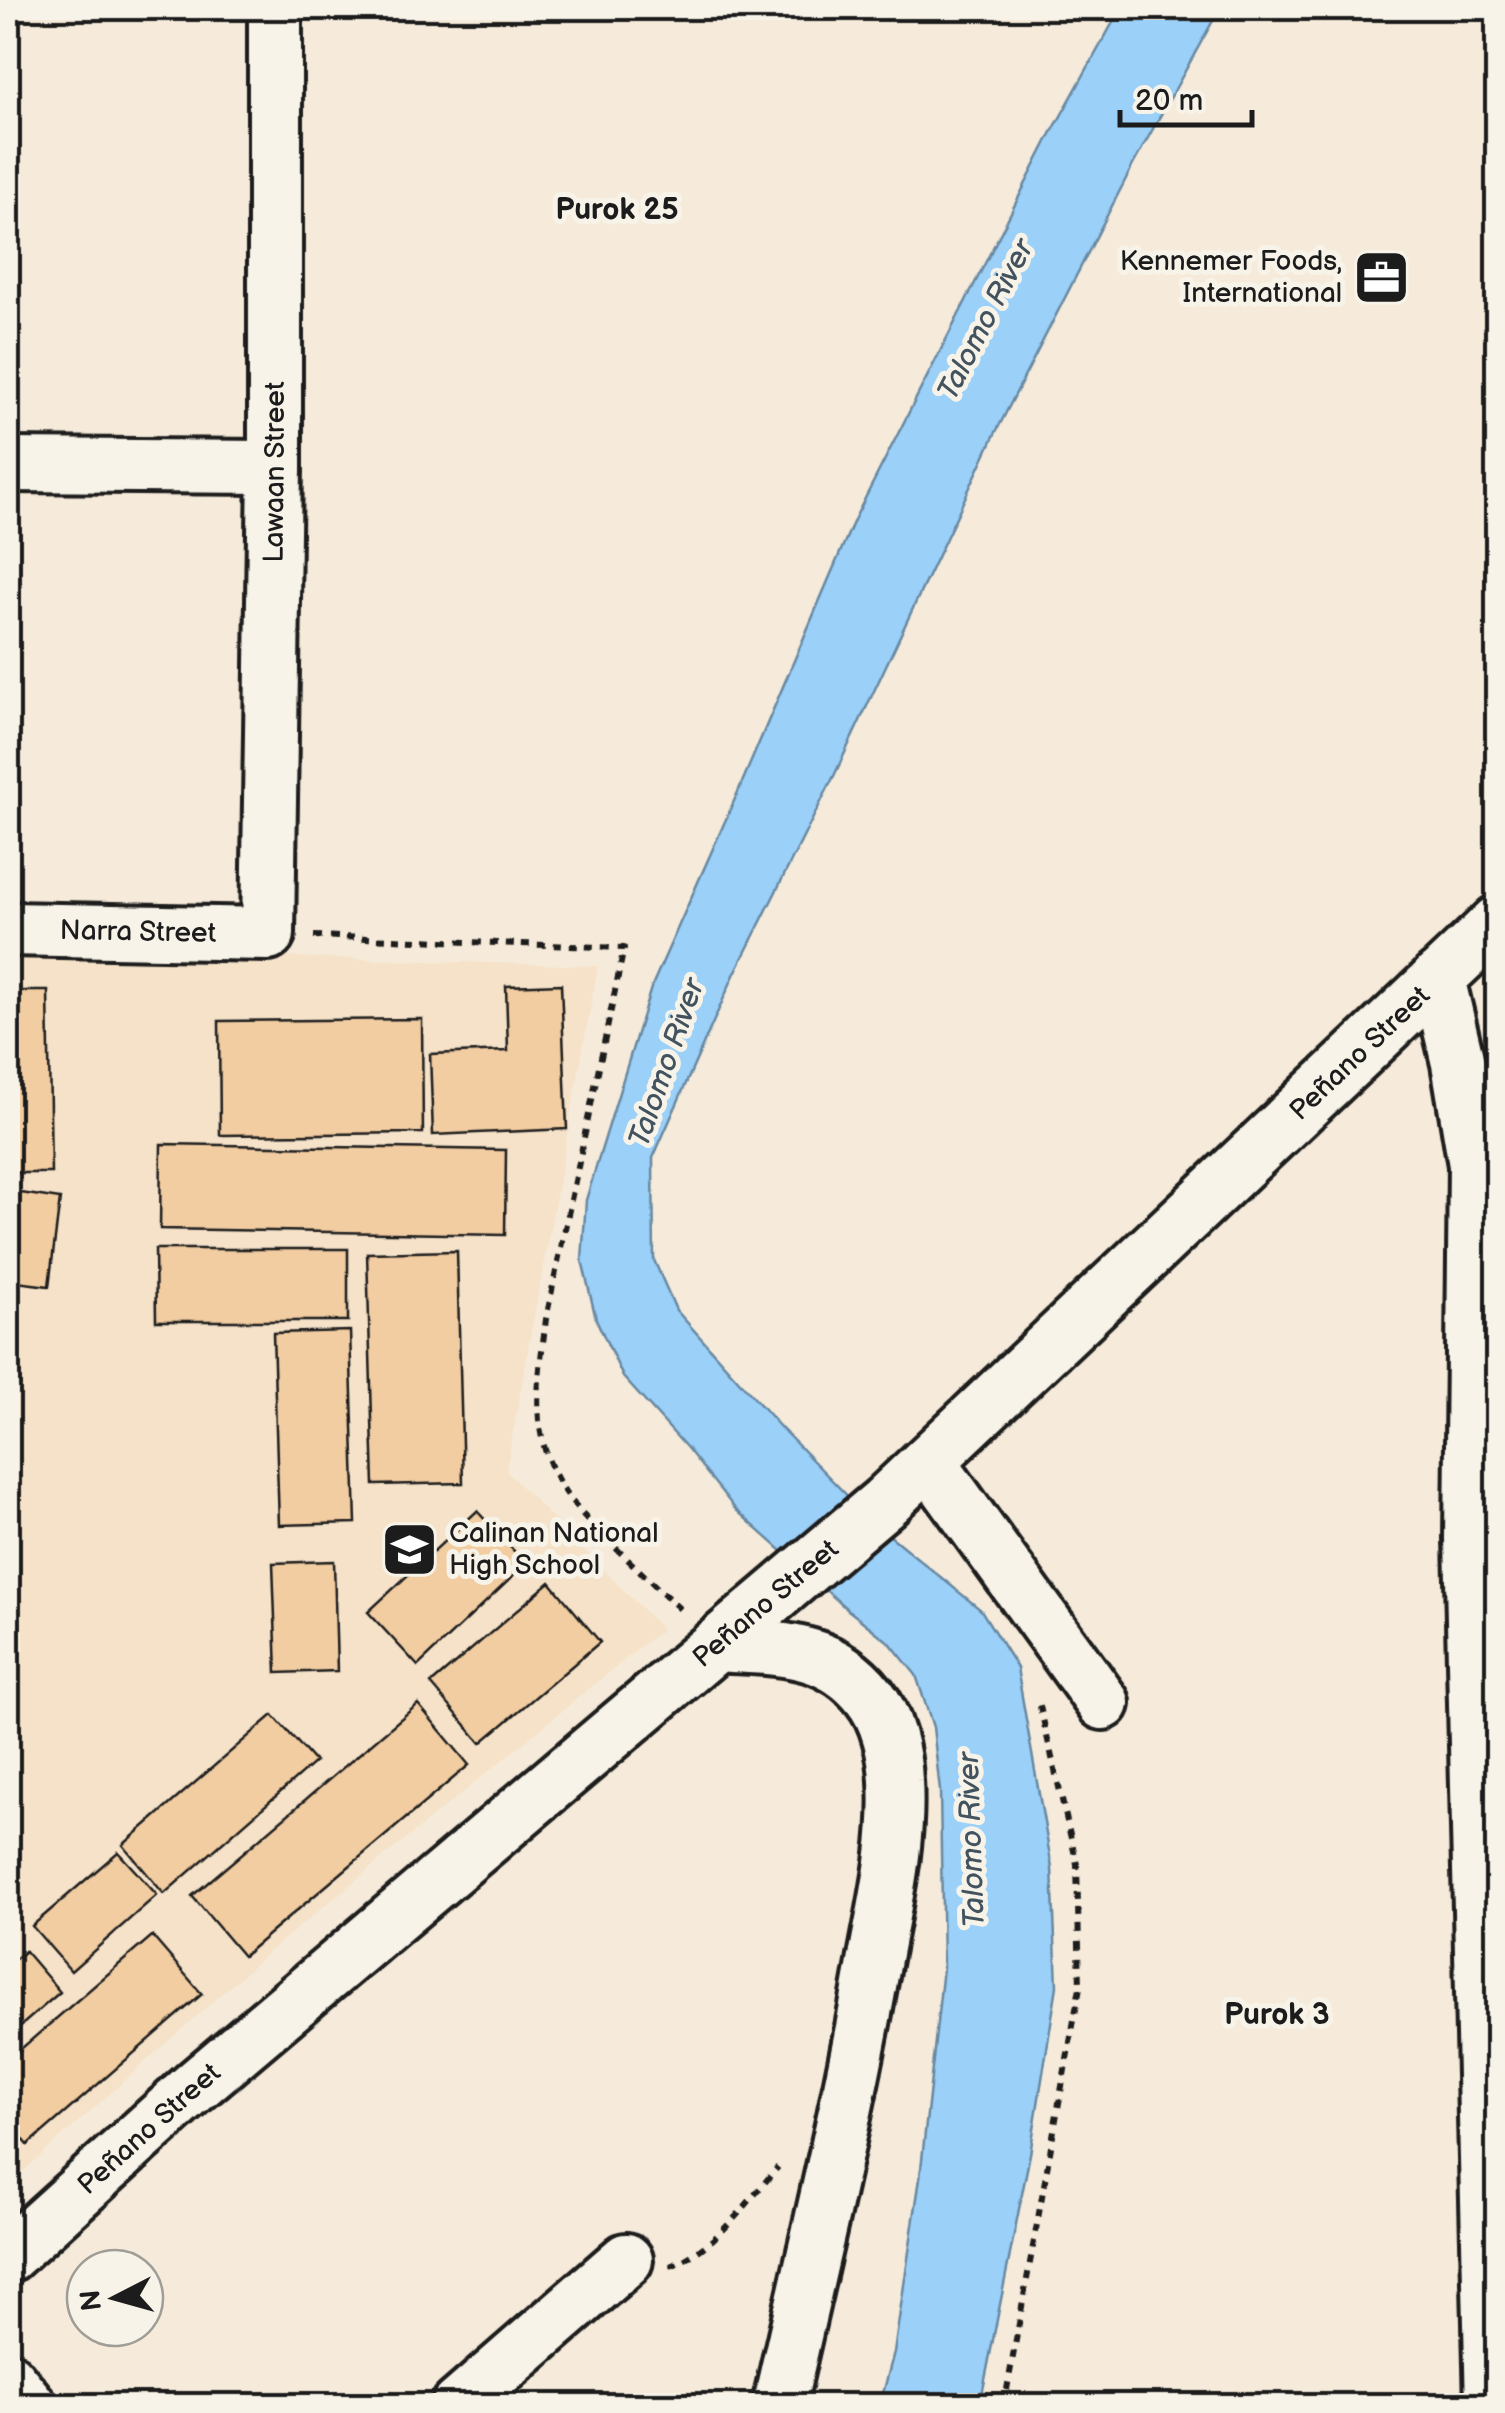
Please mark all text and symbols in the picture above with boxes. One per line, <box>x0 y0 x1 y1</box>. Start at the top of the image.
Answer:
scale bar <box>1120 65 1252 127</box>
text: 20 m <box>1135 83 1203 119</box>
district label: Purok 25 <box>555 192 679 228</box>
water label: Talomo River <box>930 232 1043 406</box>
place label: Kennemer Foods, International <box>1120 245 1342 310</box>
office icon: Kennemer Foods, International <box>1351 247 1411 307</box>
street label: Lawaan Street <box>257 381 292 563</box>
street label: Narra Street <box>59 913 217 950</box>
water label: Talomo River <box>621 972 713 1152</box>
street label: Peñano Street <box>1283 979 1437 1127</box>
place label: Calinan National High School <box>449 1517 658 1582</box>
school or university icon: Calinan National High School <box>380 1519 440 1579</box>
street label: Peñano Street <box>686 1532 845 1674</box>
water label: Talomo River <box>951 1750 993 1928</box>
district label: Purok 3 <box>1224 1997 1330 2033</box>
street label: Peñano Street <box>71 2056 227 2201</box>
north arrow <box>65 2248 165 2348</box>
text: N <box>74 2288 109 2313</box>

